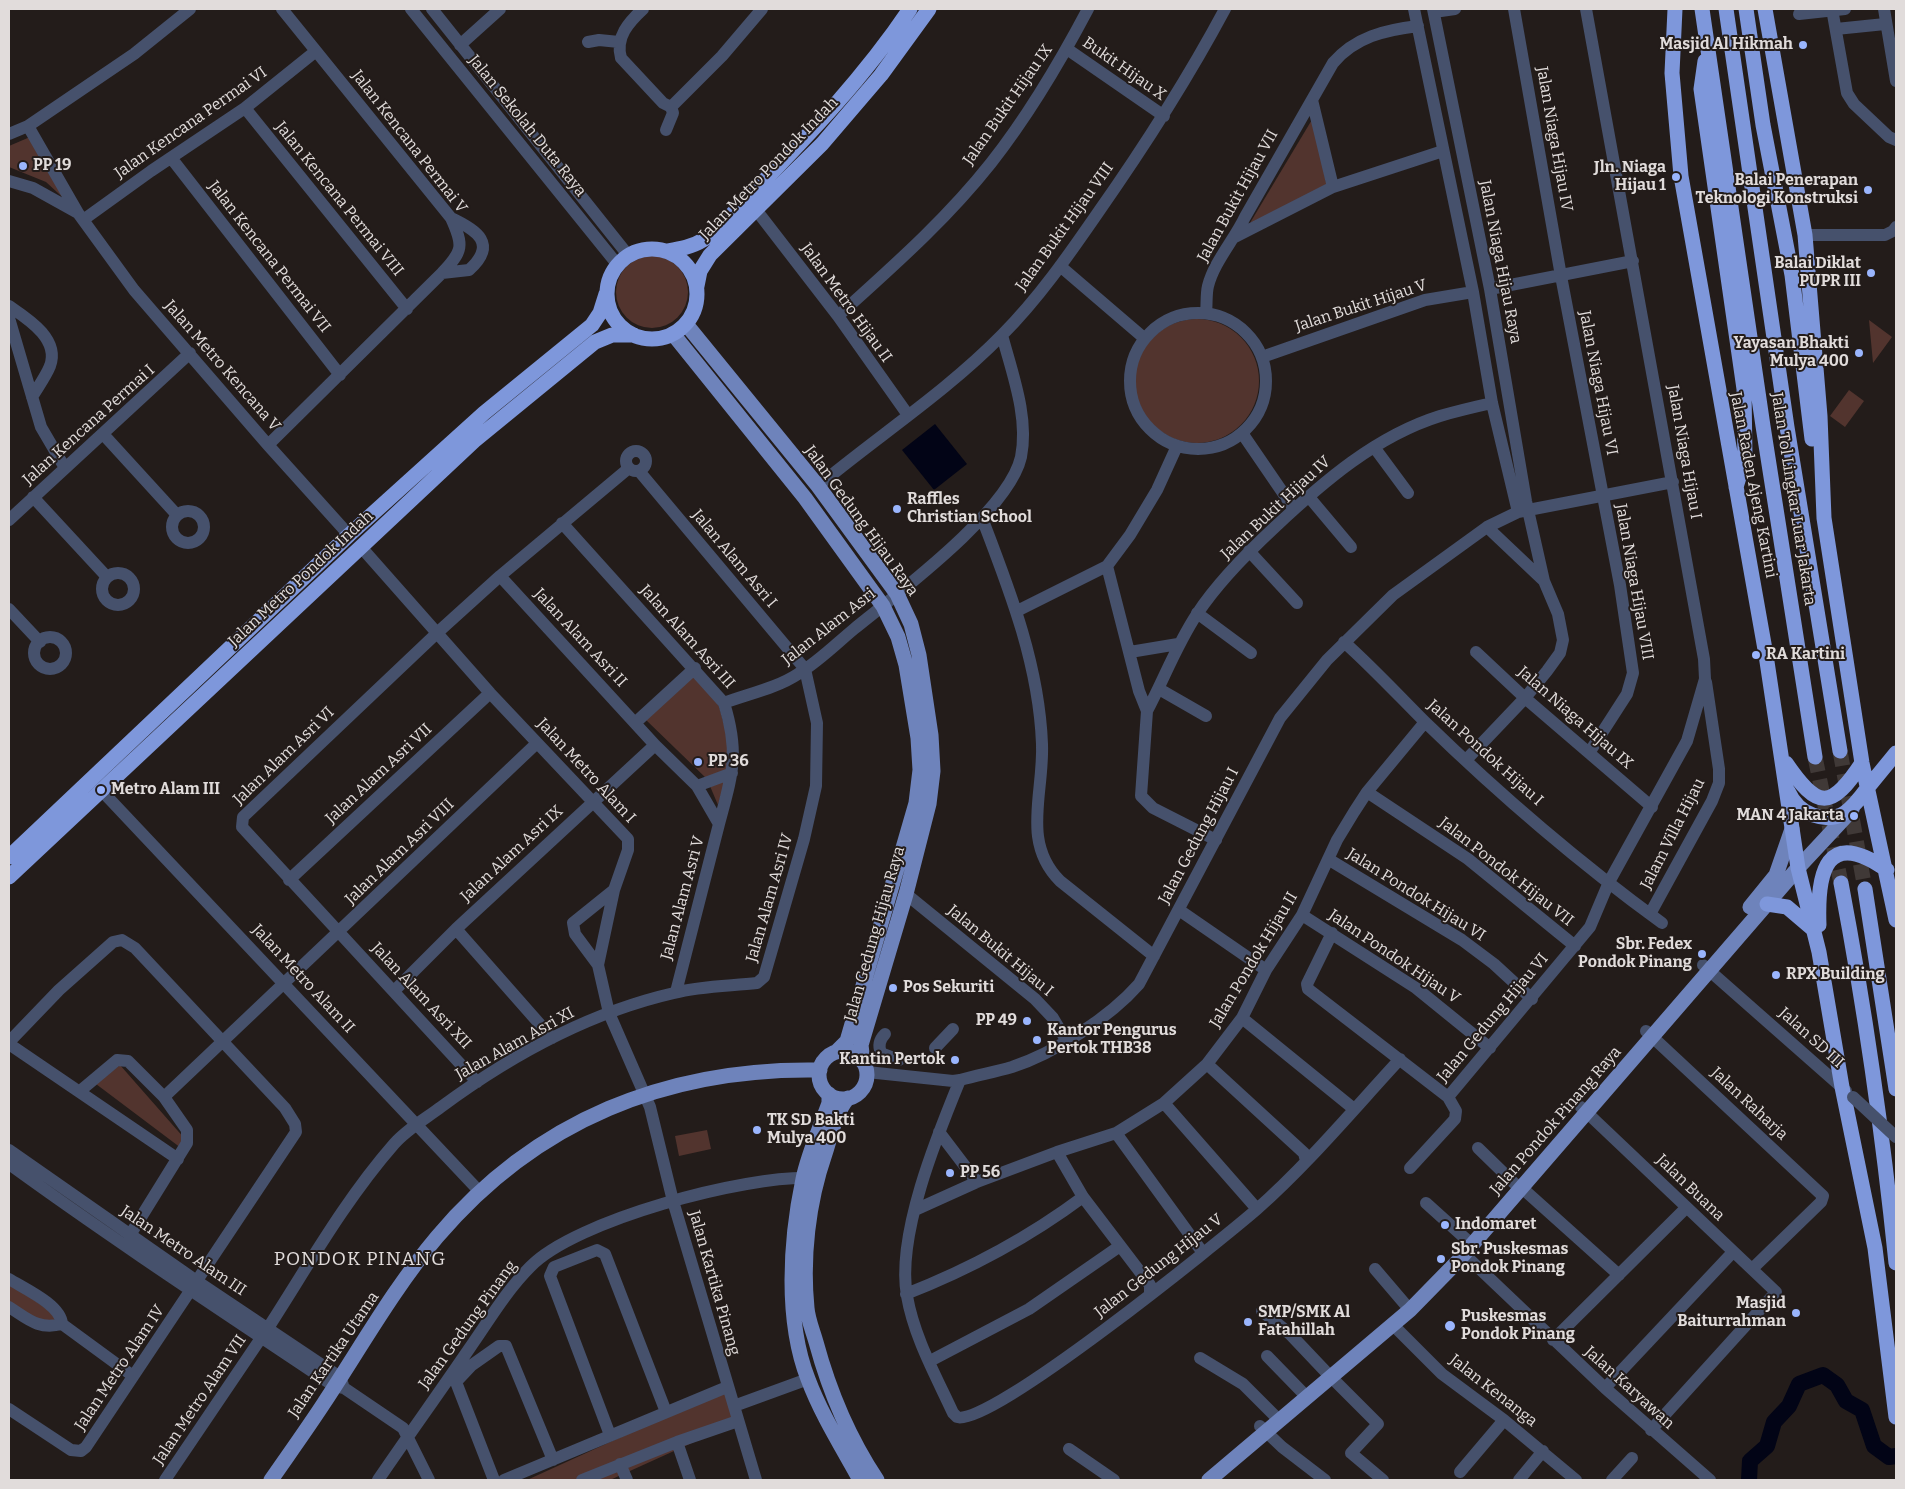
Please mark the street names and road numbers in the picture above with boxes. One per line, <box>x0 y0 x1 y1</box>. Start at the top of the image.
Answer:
street label: Bukit Hijau X <box>1079 33 1169 105</box>
street label: Jalan Bukit Hijau IX <box>959 41 1057 169</box>
street label: Jalan Sekolah Duta Raya <box>464 51 590 201</box>
street label: Jalan Kencana Permai VI <box>111 63 271 183</box>
street label: Jalan Niaga Hijau IV <box>1532 65 1576 213</box>
street label: Jalan Kencana Permai V <box>347 67 471 217</box>
street label: Jalan Metro Pondok Indah <box>696 94 842 244</box>
street label: Jalan Kencana Permai VIII <box>271 118 407 280</box>
street label: Jalan Bukit Hijau VII <box>1194 126 1282 266</box>
street label: Jalan Bukit Hijau VIII <box>1012 159 1118 295</box>
street label: Jalan Kencana Permai VII <box>204 177 334 337</box>
street label: Jalan Niaga Hijau Raya <box>1475 179 1525 345</box>
street label: Jalan Metro Hijau II <box>796 240 896 366</box>
street label: Jalan Bukit Hijau V <box>1293 276 1429 336</box>
street label: Jalan Metro Kencana V <box>160 297 284 435</box>
street label: Jalan Niaga Hijau VI <box>1575 309 1621 457</box>
street label: Jalan Kencana Permai I <box>19 361 159 489</box>
street label: Jalan Niaga Hijau I <box>1663 383 1705 521</box>
street label: Jalan Raden Ajeng Kartini <box>1726 390 1780 580</box>
street label: Jalan Tol Lingkar Luar Jakarta <box>1767 391 1819 607</box>
street label: Jalan Gedung Hijau Raya <box>800 442 922 600</box>
street label: Jalan Bukit Hijau IV <box>1217 452 1335 564</box>
street label: Jalan Niaga Hijau VIII <box>1611 502 1657 662</box>
street label: Jalan Alam Asri I <box>687 506 781 612</box>
street label: Jalan Metro Pondok Indah <box>225 507 377 651</box>
street label: Jalan Alam Asri III <box>635 581 739 693</box>
street label: Jalan Alam Asri II <box>529 585 631 691</box>
street label: Jalan Alam Asri <box>778 585 880 669</box>
street label: Jalan Niaga Hijau IX <box>1513 663 1637 773</box>
street label: Jalan Pondok Hijau I <box>1423 696 1547 810</box>
street label: Jalan Alam Asri VI <box>230 703 338 809</box>
street label: Jalan Metro Alam I <box>533 715 639 827</box>
street label: Jalan Alam Asri VII <box>322 720 436 828</box>
street label: Jalan Gedung Hijau I <box>1155 764 1243 908</box>
street label: Jalam Villa Hijau <box>1637 775 1709 893</box>
street label: Jalan Alam Asri VIII <box>342 795 458 909</box>
street label: Jalan Alam Asri IX <box>457 802 567 906</box>
street label: Jalan Pondok Hijau VII <box>1435 814 1577 930</box>
street label: Jalan Alam Asri IV <box>742 832 798 964</box>
street label: Jalan Alam Asri V <box>657 834 709 962</box>
street label: Jalan Gedung Hijau Raya <box>841 844 909 1024</box>
street label: Jalan Pondok Hijau VI <box>1343 845 1489 945</box>
street label: Jalan Pondok Hijau II <box>1206 889 1302 1031</box>
street label: Jalan Bukit Hijau I <box>943 901 1057 1001</box>
street label: Jalan Pondok Hijau V <box>1325 906 1463 1008</box>
street label: Jalan Metro Alam II <box>248 921 358 1037</box>
street label: Jalan Alam Asri XII <box>367 939 475 1053</box>
street label: Jalan Gedung Hijau VI <box>1433 950 1553 1086</box>
street label: Jalan Alam Asri XI <box>452 1003 578 1085</box>
street label: Jalan SD III <box>1774 1004 1848 1072</box>
street label: Jalan Pondok Pinang Raya <box>1486 1043 1626 1199</box>
street label: Jalan Raharja <box>1707 1064 1791 1144</box>
street label: Jalan Buana <box>1652 1151 1728 1225</box>
street label: Jalan Metro Alam III <box>117 1202 249 1300</box>
street label: Jalan Kartika Pinang <box>684 1208 744 1358</box>
street label: Jalan Gedung Hijau V <box>1091 1210 1227 1322</box>
street label: Jalan Gedung Pinang <box>415 1257 521 1393</box>
street label: Jalan Kartika Utama <box>285 1288 383 1422</box>
street label: Jalan Metro Alam IV <box>71 1302 169 1434</box>
street label: Jalan Metro Alam VII <box>149 1331 251 1469</box>
street label: Jalan Karyawan <box>1580 1342 1678 1434</box>
street label: Jalan Kenanga <box>1445 1351 1541 1431</box>

